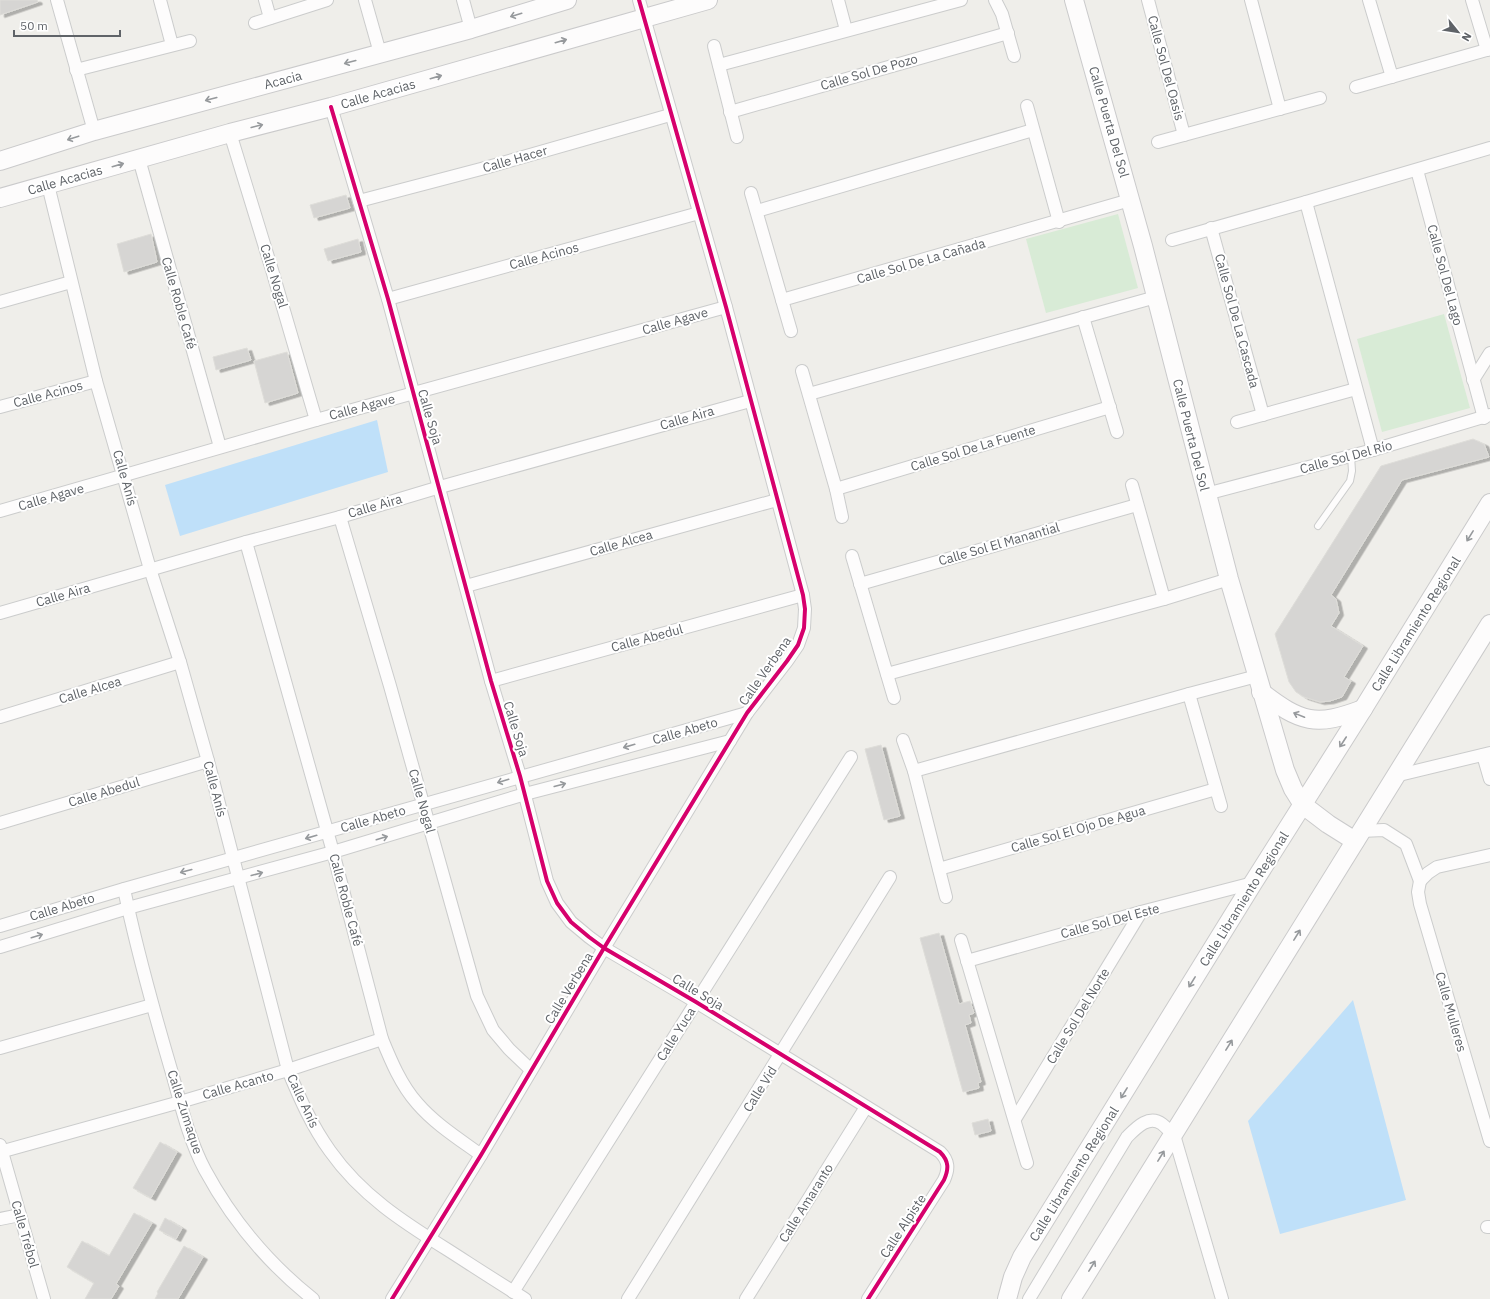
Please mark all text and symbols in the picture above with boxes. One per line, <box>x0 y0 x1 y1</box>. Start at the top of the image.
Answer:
scale bar <box>14 12 120 38</box>
one-way arrow <box>510 12 523 19</box>
north arrow <box>1438 12 1478 52</box>
street label: Calle Sol Del Oasis <box>1144 14 1188 122</box>
text: 50 m <box>20 18 48 33</box>
text: N <box>1459 30 1475 44</box>
one-way arrow <box>555 37 568 44</box>
street label: Calle Sol De Pozo <box>818 50 920 94</box>
one-way arrow <box>344 58 357 66</box>
street label: Calle Puerta Del Sol <box>1085 64 1133 180</box>
street label: Acacia <box>262 67 304 93</box>
one-way arrow <box>430 73 443 80</box>
street label: Calle Acacias <box>339 75 417 113</box>
one-way arrow <box>205 96 218 103</box>
one-way arrow <box>250 122 263 129</box>
one-way arrow <box>66 135 79 142</box>
street label: Calle Hacer <box>481 142 550 176</box>
one-way arrow <box>112 160 125 168</box>
street label: Calle Acacias <box>26 161 104 199</box>
street label: Calle Sol Del Lago <box>1423 223 1467 327</box>
street label: Calle Sol De La Cañada <box>855 234 987 287</box>
street label: Calle Acinos <box>507 239 581 273</box>
street label: Calle Nogal <box>256 242 292 310</box>
street label: Calle Sol De La Cascada <box>1211 252 1263 390</box>
street label: Calle Roble Café <box>158 255 200 351</box>
street label: Calle Agave <box>640 304 710 338</box>
street label: Calle Acinos <box>11 377 85 411</box>
street label: Calle Puerta Del Sol <box>1169 377 1213 493</box>
street label: Calle Soja <box>414 387 446 447</box>
street label: Calle Agave <box>327 390 397 424</box>
street label: Calle Aira <box>658 402 716 434</box>
street label: Calle Sol De La Fuente <box>909 421 1037 475</box>
street label: Calle Sol Del Río <box>1298 436 1394 478</box>
street label: Calle Anís <box>109 448 141 508</box>
street label: Calle Agave <box>16 480 86 514</box>
street label: Calle Aira <box>346 490 404 522</box>
street label: Calle Sol El Manantial <box>936 518 1062 569</box>
street label: Calle Alcea <box>588 526 654 560</box>
one-way arrow <box>1465 530 1473 542</box>
street label: Calle Libramiento Regional <box>1368 553 1465 695</box>
street label: Calle Aira <box>34 579 92 611</box>
street label: Calle Abedul <box>609 620 685 656</box>
street label: Calle Verbena <box>735 633 795 709</box>
street label: Calle Alcea <box>57 672 123 708</box>
street label: Calle Soja <box>499 699 533 759</box>
one-way arrow <box>1293 711 1305 719</box>
street label: Calle Abeto <box>650 714 720 748</box>
one-way arrow <box>1338 736 1346 748</box>
one-way arrow <box>622 743 635 750</box>
street label: Calle Anís <box>199 759 231 819</box>
street label: Calle Nogal <box>405 767 439 836</box>
street label: Calle Abedul <box>66 773 142 811</box>
one-way arrow <box>497 778 510 785</box>
one-way arrow <box>553 781 566 789</box>
street label: Calle Abeto <box>338 802 408 836</box>
street label: Calle Sol El Ojo De Agua <box>1009 802 1147 856</box>
street label: Calle Libramiento Regional <box>1196 828 1293 970</box>
one-way arrow <box>305 834 318 841</box>
one-way arrow <box>375 834 388 841</box>
street label: Calle Roble Café <box>325 852 367 948</box>
one-way arrow <box>180 868 193 876</box>
one-way arrow <box>250 869 263 877</box>
street label: Calle Abeto <box>27 889 97 925</box>
street label: Calle Sol Del Este <box>1059 900 1161 942</box>
one-way arrow <box>1294 929 1302 941</box>
one-way arrow <box>31 932 44 939</box>
street label: Calle Verbena <box>541 949 597 1027</box>
street label: Calle Sol Del Norte <box>1043 965 1113 1067</box>
street label: Calle Soja <box>669 970 727 1014</box>
street label: Calle Mulleres <box>1431 970 1471 1054</box>
one-way arrow <box>1188 976 1196 987</box>
street label: Calle Yuca <box>653 1004 699 1064</box>
one-way arrow <box>1225 1040 1233 1051</box>
street label: Calle Vid <box>739 1063 781 1115</box>
street label: Calle Acanto <box>200 1067 276 1103</box>
street label: Calle Zumaque <box>163 1068 207 1156</box>
street label: Calle Anís <box>283 1071 323 1131</box>
one-way arrow <box>1119 1087 1127 1099</box>
street label: Calle Libramiento Regional <box>1026 1103 1123 1245</box>
one-way arrow <box>1157 1150 1165 1162</box>
street label: Calle Amaranto <box>775 1160 837 1246</box>
street label: Calle Alpiste <box>876 1191 930 1261</box>
street label: Calle Trébol <box>7 1198 43 1270</box>
one-way arrow <box>1088 1260 1096 1272</box>

